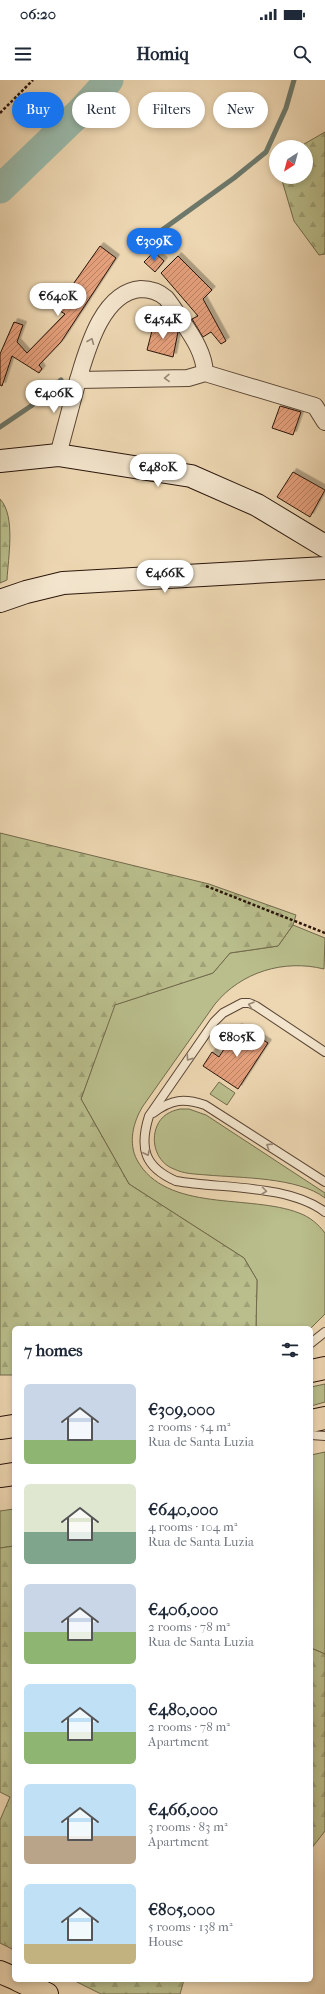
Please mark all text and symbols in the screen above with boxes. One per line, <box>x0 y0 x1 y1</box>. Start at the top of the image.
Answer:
text: 06:20 <box>20 5 56 23</box>
icon: menu <box>12 43 34 65</box>
icon: search <box>291 43 313 65</box>
text: Homiq <box>136 44 189 65</box>
chip: Buy <box>12 92 64 128</box>
chip: Rent <box>72 92 130 128</box>
chip: Filters <box>138 92 205 128</box>
chip: New <box>213 92 268 128</box>
north arrow <box>269 140 313 184</box>
map controls <box>269 140 313 184</box>
pin: €309K <box>126 228 182 262</box>
text: €309K <box>136 233 172 248</box>
pin: €640K <box>30 283 86 317</box>
text: €640K <box>38 288 78 303</box>
pin: €454K <box>135 306 191 340</box>
text: €454K <box>144 311 182 326</box>
one-way arrow <box>86 338 94 346</box>
one-way arrow <box>164 374 170 383</box>
pin: €406K <box>26 380 82 414</box>
text: €406K <box>34 385 74 400</box>
pin: €480K <box>130 454 186 488</box>
text: €480K <box>139 459 177 474</box>
pin: €466K <box>137 560 193 594</box>
text: €466K <box>146 565 184 580</box>
one-way arrow <box>247 1001 254 1010</box>
pin: €805K <box>209 1024 265 1058</box>
text: €805K <box>219 1029 255 1044</box>
one-way arrow <box>187 1054 194 1061</box>
one-way arrow <box>266 1143 273 1151</box>
one-way arrow <box>142 1149 150 1156</box>
one-way arrow <box>260 1186 267 1195</box>
icon: filters <box>279 1339 301 1361</box>
text: 7 homes <box>24 1340 83 1360</box>
text: €309,000 <box>148 1399 215 1419</box>
icon: home <box>56 1400 104 1448</box>
text: 2 rooms · 54 m² <box>148 1419 230 1434</box>
text: Rua de Santa Luzia <box>148 1434 254 1449</box>
text: €640,000 <box>148 1499 218 1519</box>
icon: home <box>56 1500 104 1548</box>
text: 4 rooms · 104 m² <box>148 1519 237 1534</box>
text: Rua de Santa Luzia <box>148 1534 254 1549</box>
text: €406,000 <box>148 1599 218 1619</box>
icon: home <box>56 1600 104 1648</box>
text: 2 rooms · 78 m² <box>148 1619 230 1634</box>
text: Rua de Santa Luzia <box>148 1634 254 1649</box>
text: €480,000 <box>148 1699 218 1719</box>
icon: home <box>56 1700 104 1748</box>
text: 2 rooms · 78 m² <box>148 1719 230 1734</box>
text: Apartment <box>148 1734 209 1749</box>
text: €466,000 <box>148 1799 218 1819</box>
icon: home <box>56 1800 104 1848</box>
text: 3 rooms · 83 m² <box>148 1819 228 1834</box>
text: Apartment <box>148 1834 209 1849</box>
text: €805,000 <box>148 1899 215 1919</box>
icon: home <box>56 1900 104 1948</box>
text: 5 rooms · 138 m² <box>148 1919 233 1934</box>
text: House <box>148 1934 183 1949</box>

